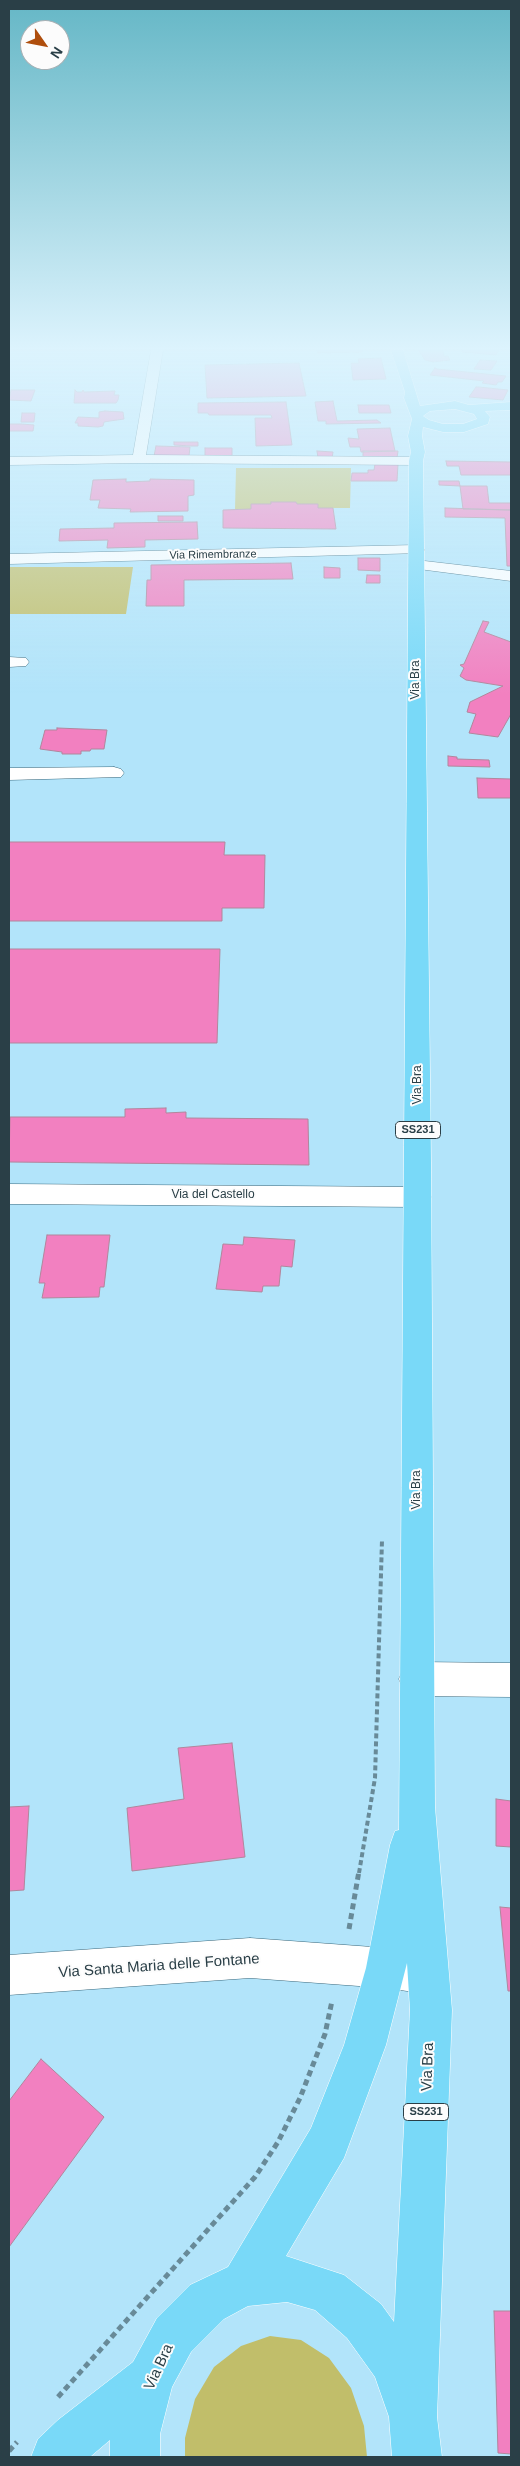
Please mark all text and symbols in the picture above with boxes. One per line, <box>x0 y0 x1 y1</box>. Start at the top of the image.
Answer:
north arrow <box>20 20 70 70</box>
text: N <box>47 44 66 61</box>
street label: Via Rimembranze <box>169 548 257 562</box>
street label: Via Bra <box>409 660 423 700</box>
street label: Via Bra <box>411 1065 425 1105</box>
road number: SS231 <box>396 1122 440 1138</box>
street label: Via del Castello <box>171 1188 255 1202</box>
street label: Via Bra <box>410 1470 424 1510</box>
street label: Via Santa Maria delle Fontane <box>58 1950 260 1982</box>
street label: Via Bra <box>418 2042 438 2092</box>
road number: SS231 <box>404 2104 448 2120</box>
street label: Via Bra <box>141 2341 177 2393</box>

